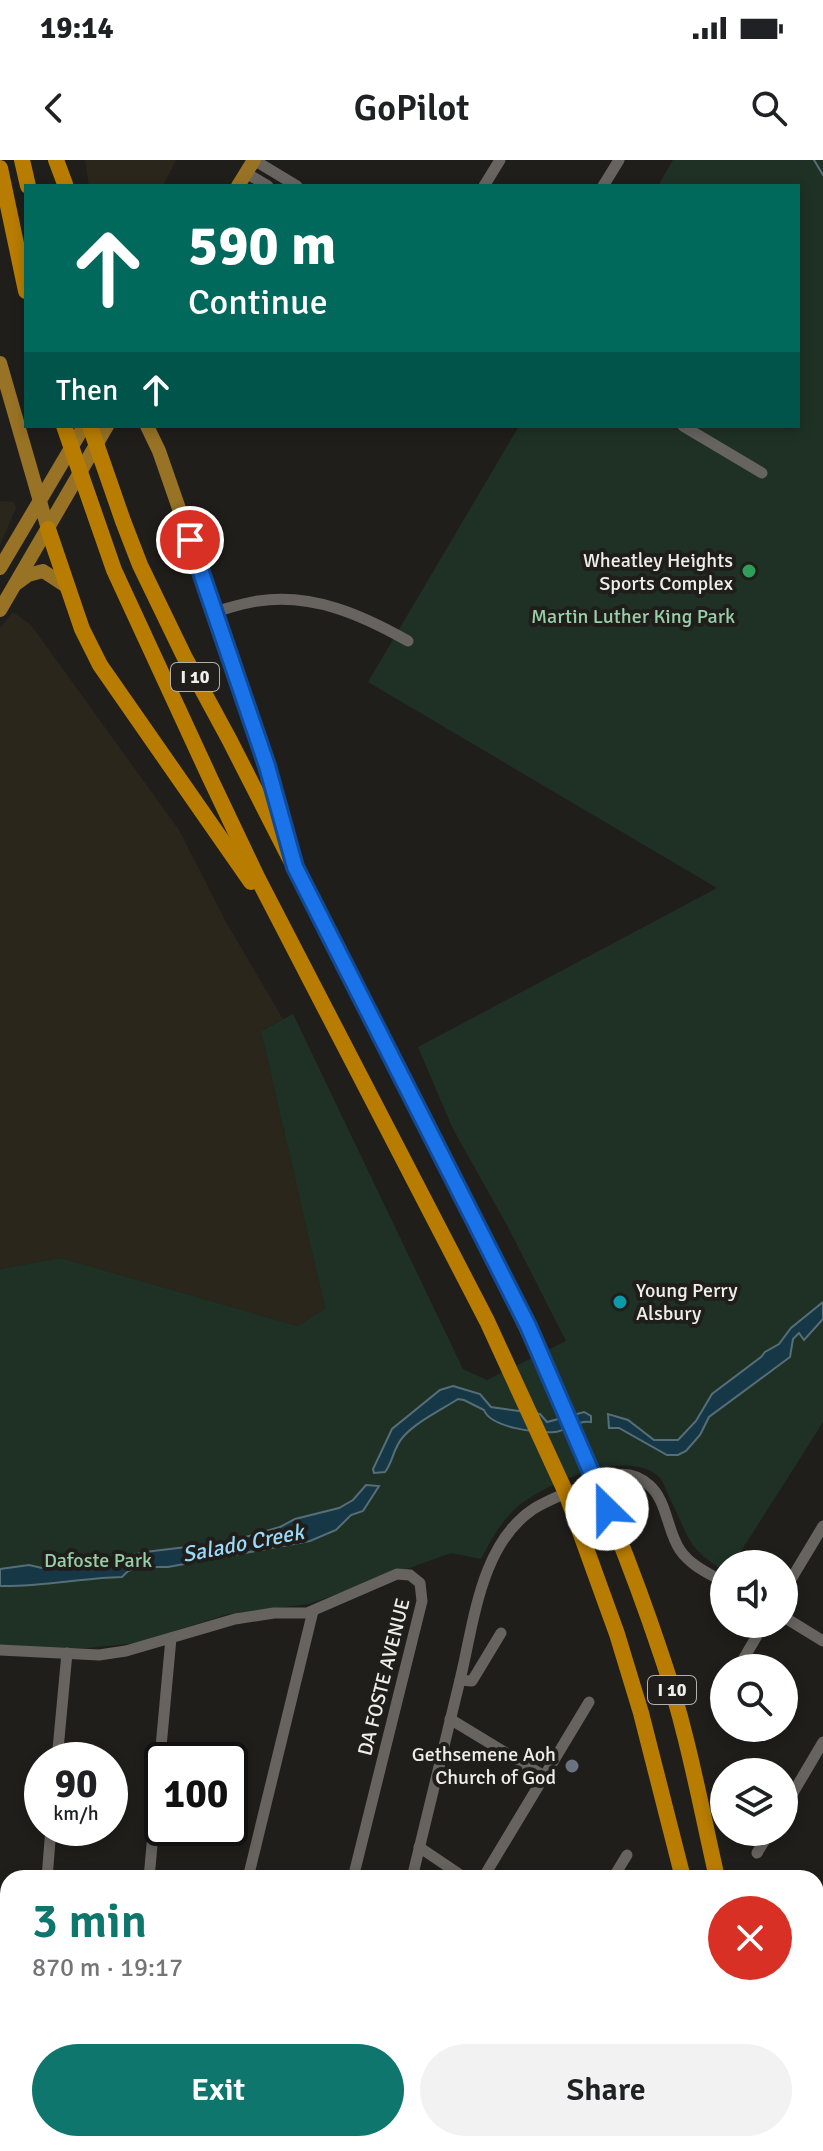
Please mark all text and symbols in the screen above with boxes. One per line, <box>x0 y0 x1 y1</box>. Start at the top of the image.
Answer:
text: 19:14 <box>40 10 114 47</box>
icon: back <box>32 86 76 130</box>
text: GoPilot <box>354 86 469 131</box>
icon: search <box>747 86 791 130</box>
text: 590 m <box>188 211 336 280</box>
icon: ahead <box>56 216 160 320</box>
text: Continue <box>188 280 328 325</box>
icon: ahead <box>134 368 178 412</box>
text: Then <box>56 372 118 409</box>
pin <box>156 506 224 574</box>
icon: arrive <box>168 518 212 562</box>
place label: Wheatley Heights Sports Complex <box>583 548 733 596</box>
marker: Wheatley Heights Sports Complex <box>740 562 758 580</box>
park label: Martin Luther King Park <box>531 604 735 629</box>
road number: I 10 <box>171 663 219 691</box>
place label: Young Perry Alsbury <box>636 1278 738 1326</box>
marker: Young Perry Alsbury <box>611 1293 629 1311</box>
position arrow <box>565 1467 649 1551</box>
water label: Salado Creek <box>180 1518 308 1568</box>
park label: Dafoste Park <box>44 1548 152 1573</box>
map controls <box>710 1550 798 1846</box>
button: sound <box>710 1550 798 1638</box>
street label: DA FOSTE AVENUE <box>352 1596 416 1758</box>
button: search <box>710 1654 798 1742</box>
road number: I 10 <box>648 1676 696 1704</box>
speed limit sign: 100 <box>144 1742 248 1846</box>
place label: Gethsemene Aoh Church of God <box>412 1742 556 1790</box>
marker: Gethsemene Aoh Church of God <box>563 1757 581 1775</box>
button: layers <box>710 1758 798 1846</box>
text: 90 <box>54 1759 98 1809</box>
text: km/h <box>53 1801 99 1826</box>
text: 3 min <box>32 1892 147 1951</box>
button: close <box>708 1896 792 1980</box>
text: 870 m · 19:17 <box>32 1952 183 1984</box>
button: Exit <box>32 2044 404 2136</box>
button: Share <box>420 2044 792 2136</box>

